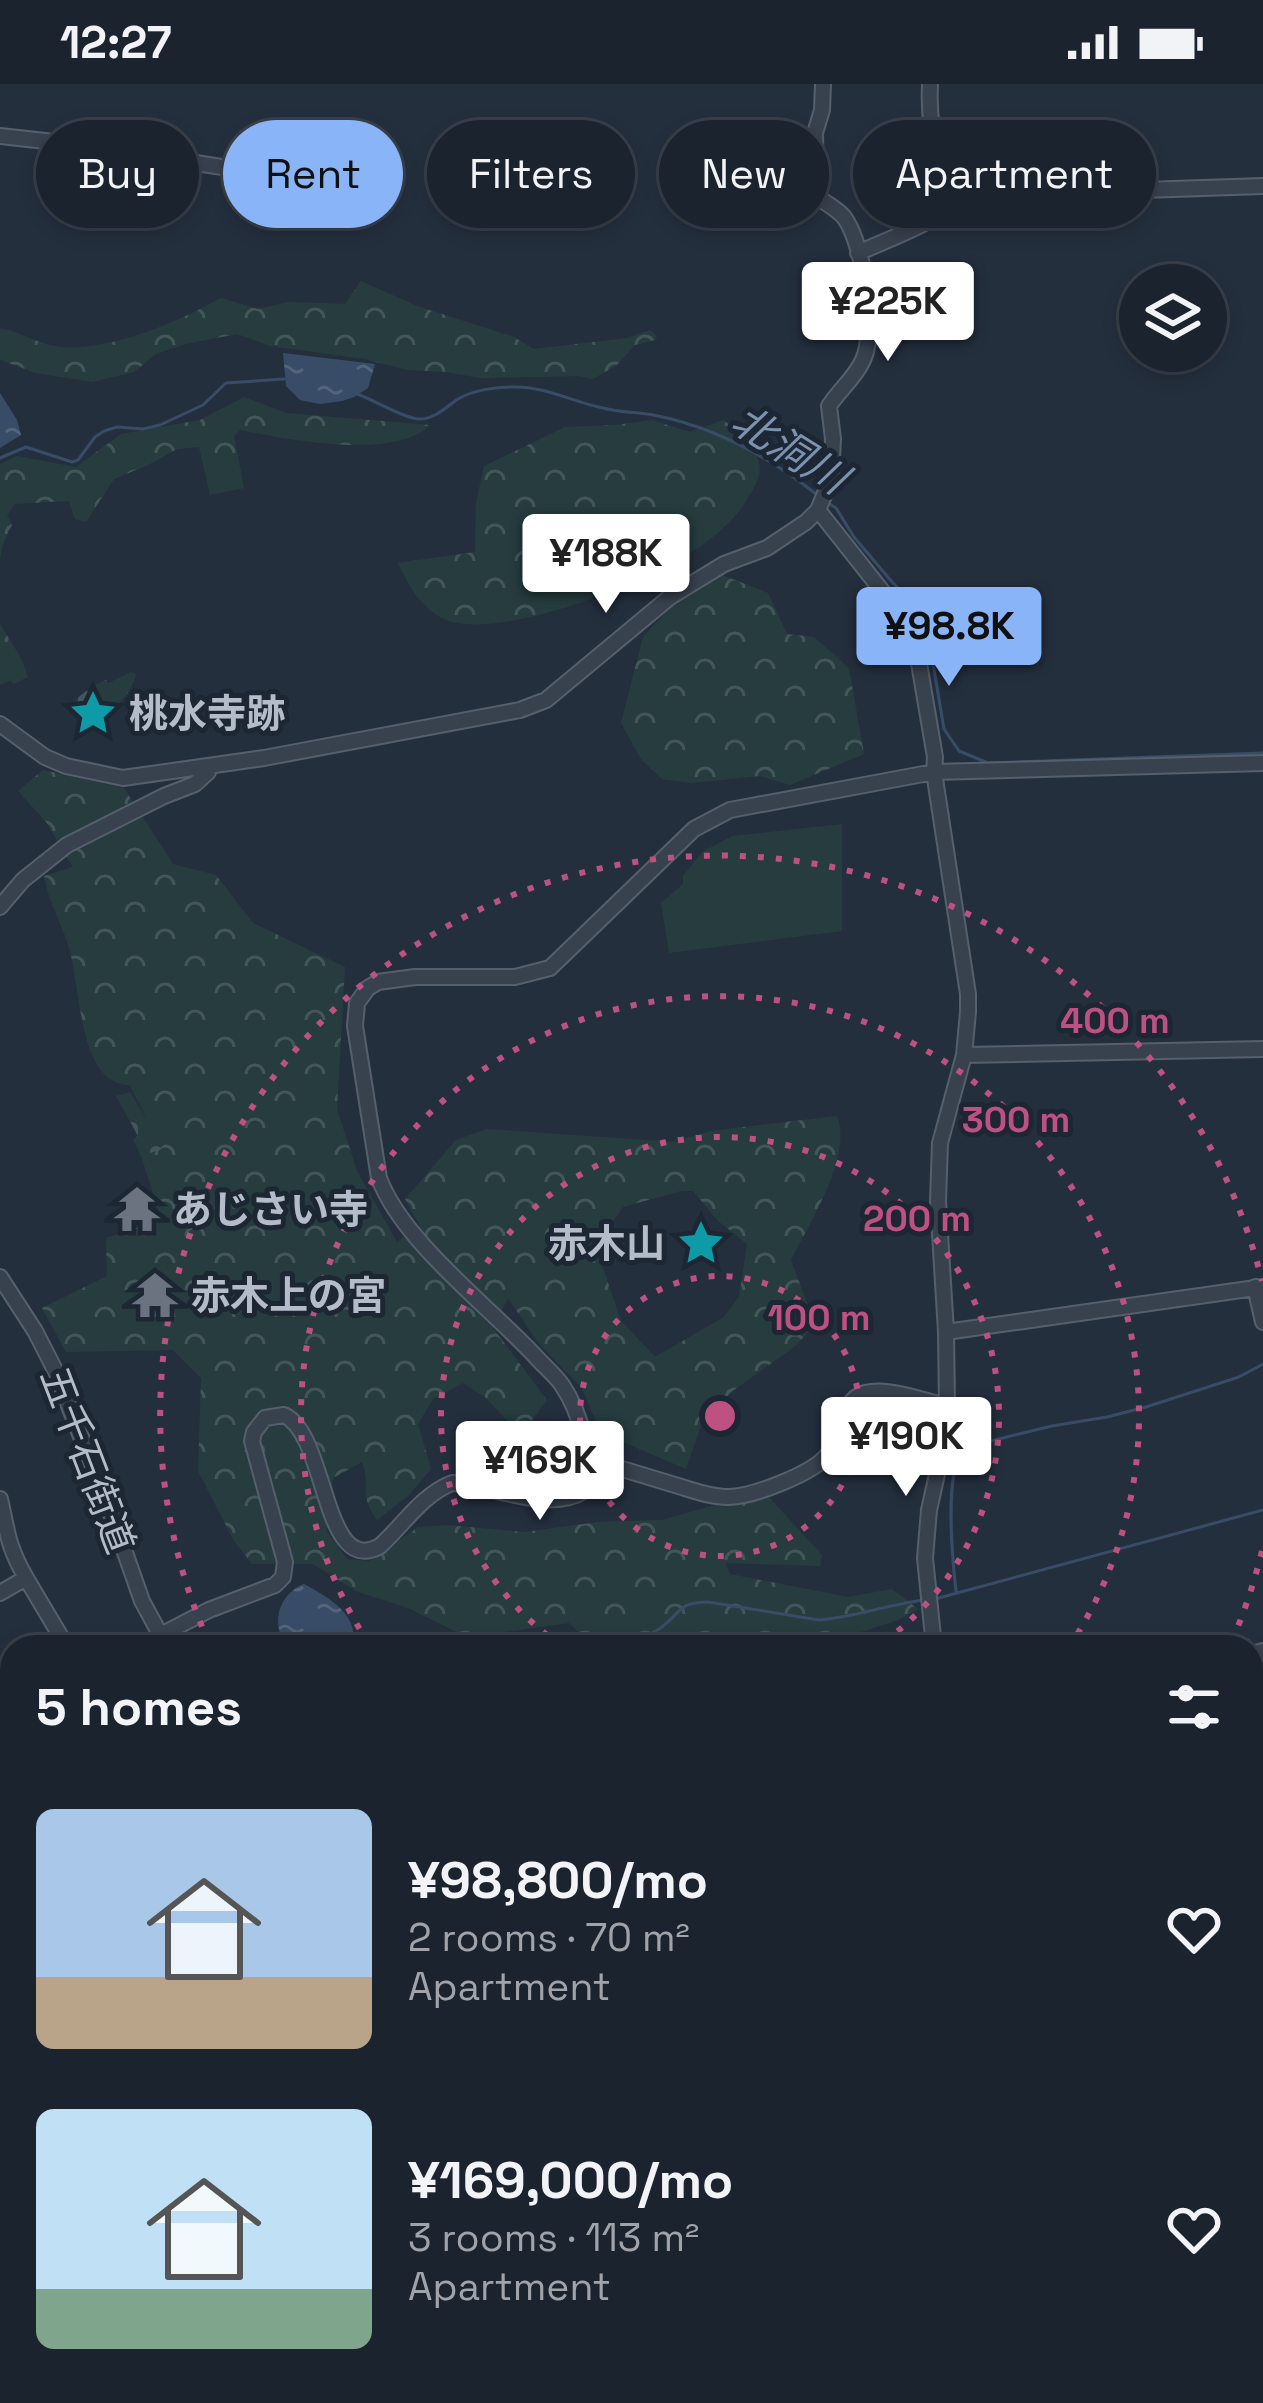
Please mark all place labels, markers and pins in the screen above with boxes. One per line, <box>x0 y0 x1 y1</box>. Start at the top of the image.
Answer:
pin: ¥225K <box>804 262 972 364</box>
pin: ¥188K <box>522 514 690 616</box>
pin: ¥98.8K <box>851 587 1047 689</box>
place icon: 桃水寺跡 <box>68 688 118 738</box>
place label: 桃水寺跡 <box>129 689 285 738</box>
temple icon: あじさい寺 <box>112 1184 162 1234</box>
place label: あじさい寺 <box>173 1185 368 1234</box>
place icon: 赤木山 <box>676 1218 726 1268</box>
place label: 赤木山 <box>548 1219 665 1268</box>
temple icon: 赤木上の宮 <box>130 1270 180 1320</box>
place label: 赤木上の宮 <box>191 1271 386 1320</box>
centre of rings <box>699 1395 741 1437</box>
pin: ¥190K <box>822 1397 990 1499</box>
pin: ¥169K <box>456 1421 624 1523</box>

